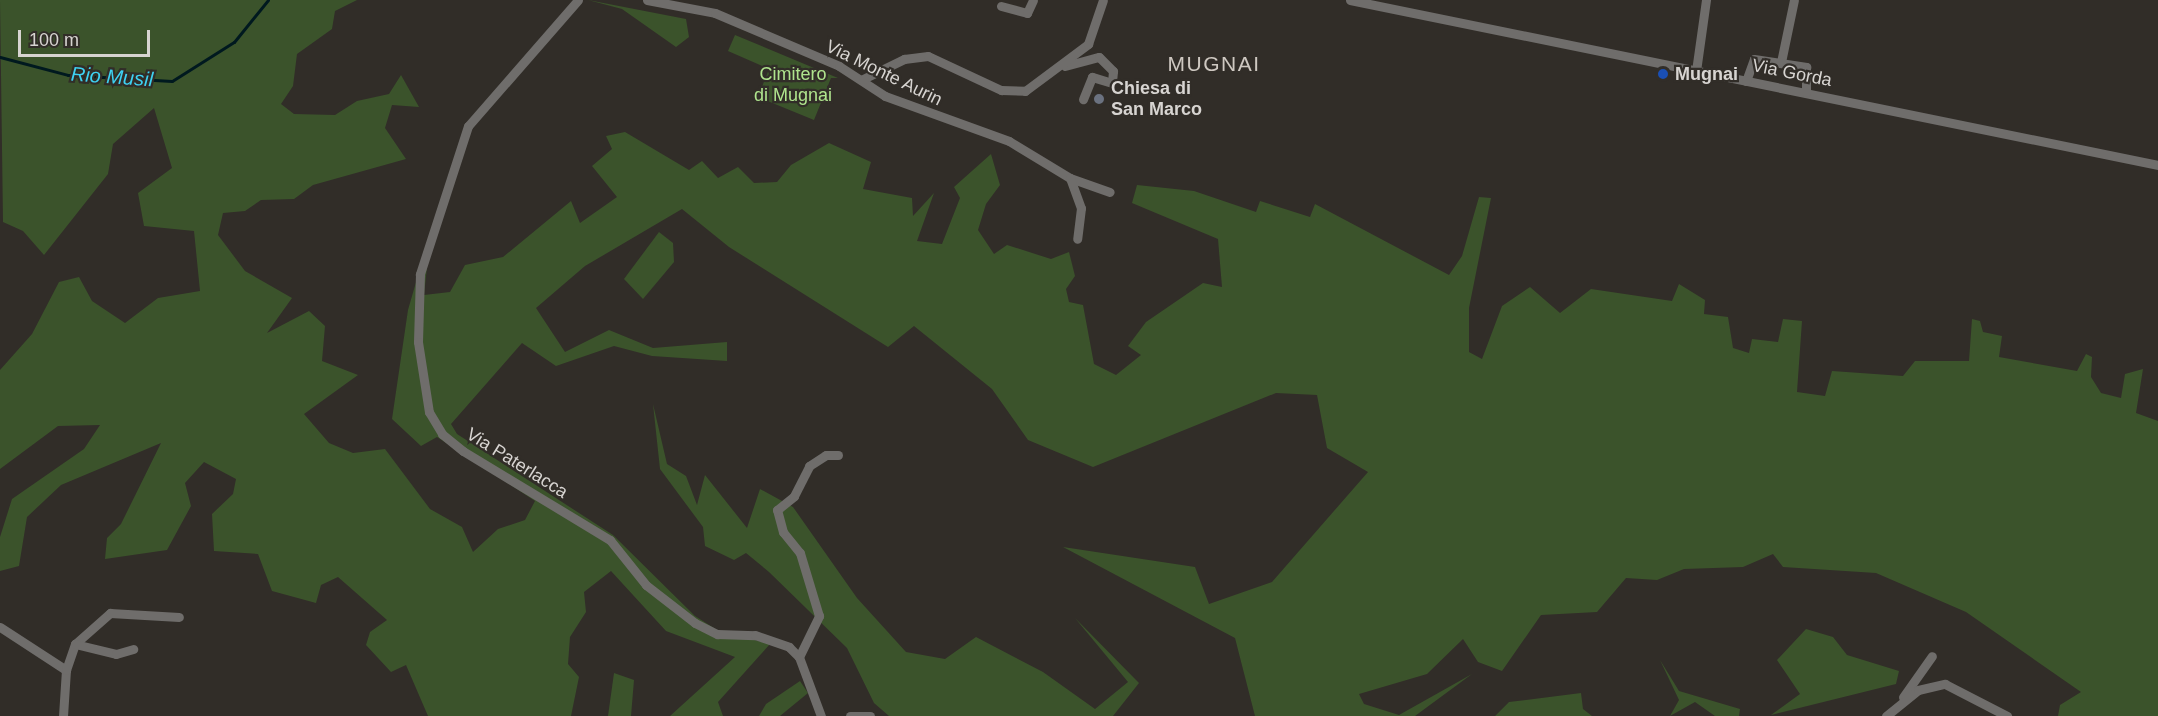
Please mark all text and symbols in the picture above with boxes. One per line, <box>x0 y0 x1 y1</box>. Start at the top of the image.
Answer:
scale bar <box>21 18 153 56</box>
text: 100 m <box>29 30 79 50</box>
street label: Via Monte Aurin <box>822 35 946 111</box>
district label: MUGNAI <box>1168 51 1260 77</box>
street label: Via Gorda <box>1750 55 1834 91</box>
water label: Rio Musil <box>70 62 154 92</box>
place label: Mugnai <box>1675 63 1738 85</box>
park label: Cimitero di Mugnai <box>754 64 832 106</box>
marker: Mugnai <box>1656 67 1670 81</box>
place label: Chiesa di San Marco <box>1111 78 1202 121</box>
marker: Chiesa di San Marco <box>1092 92 1106 106</box>
street label: Via Paterlacca <box>462 423 572 503</box>

